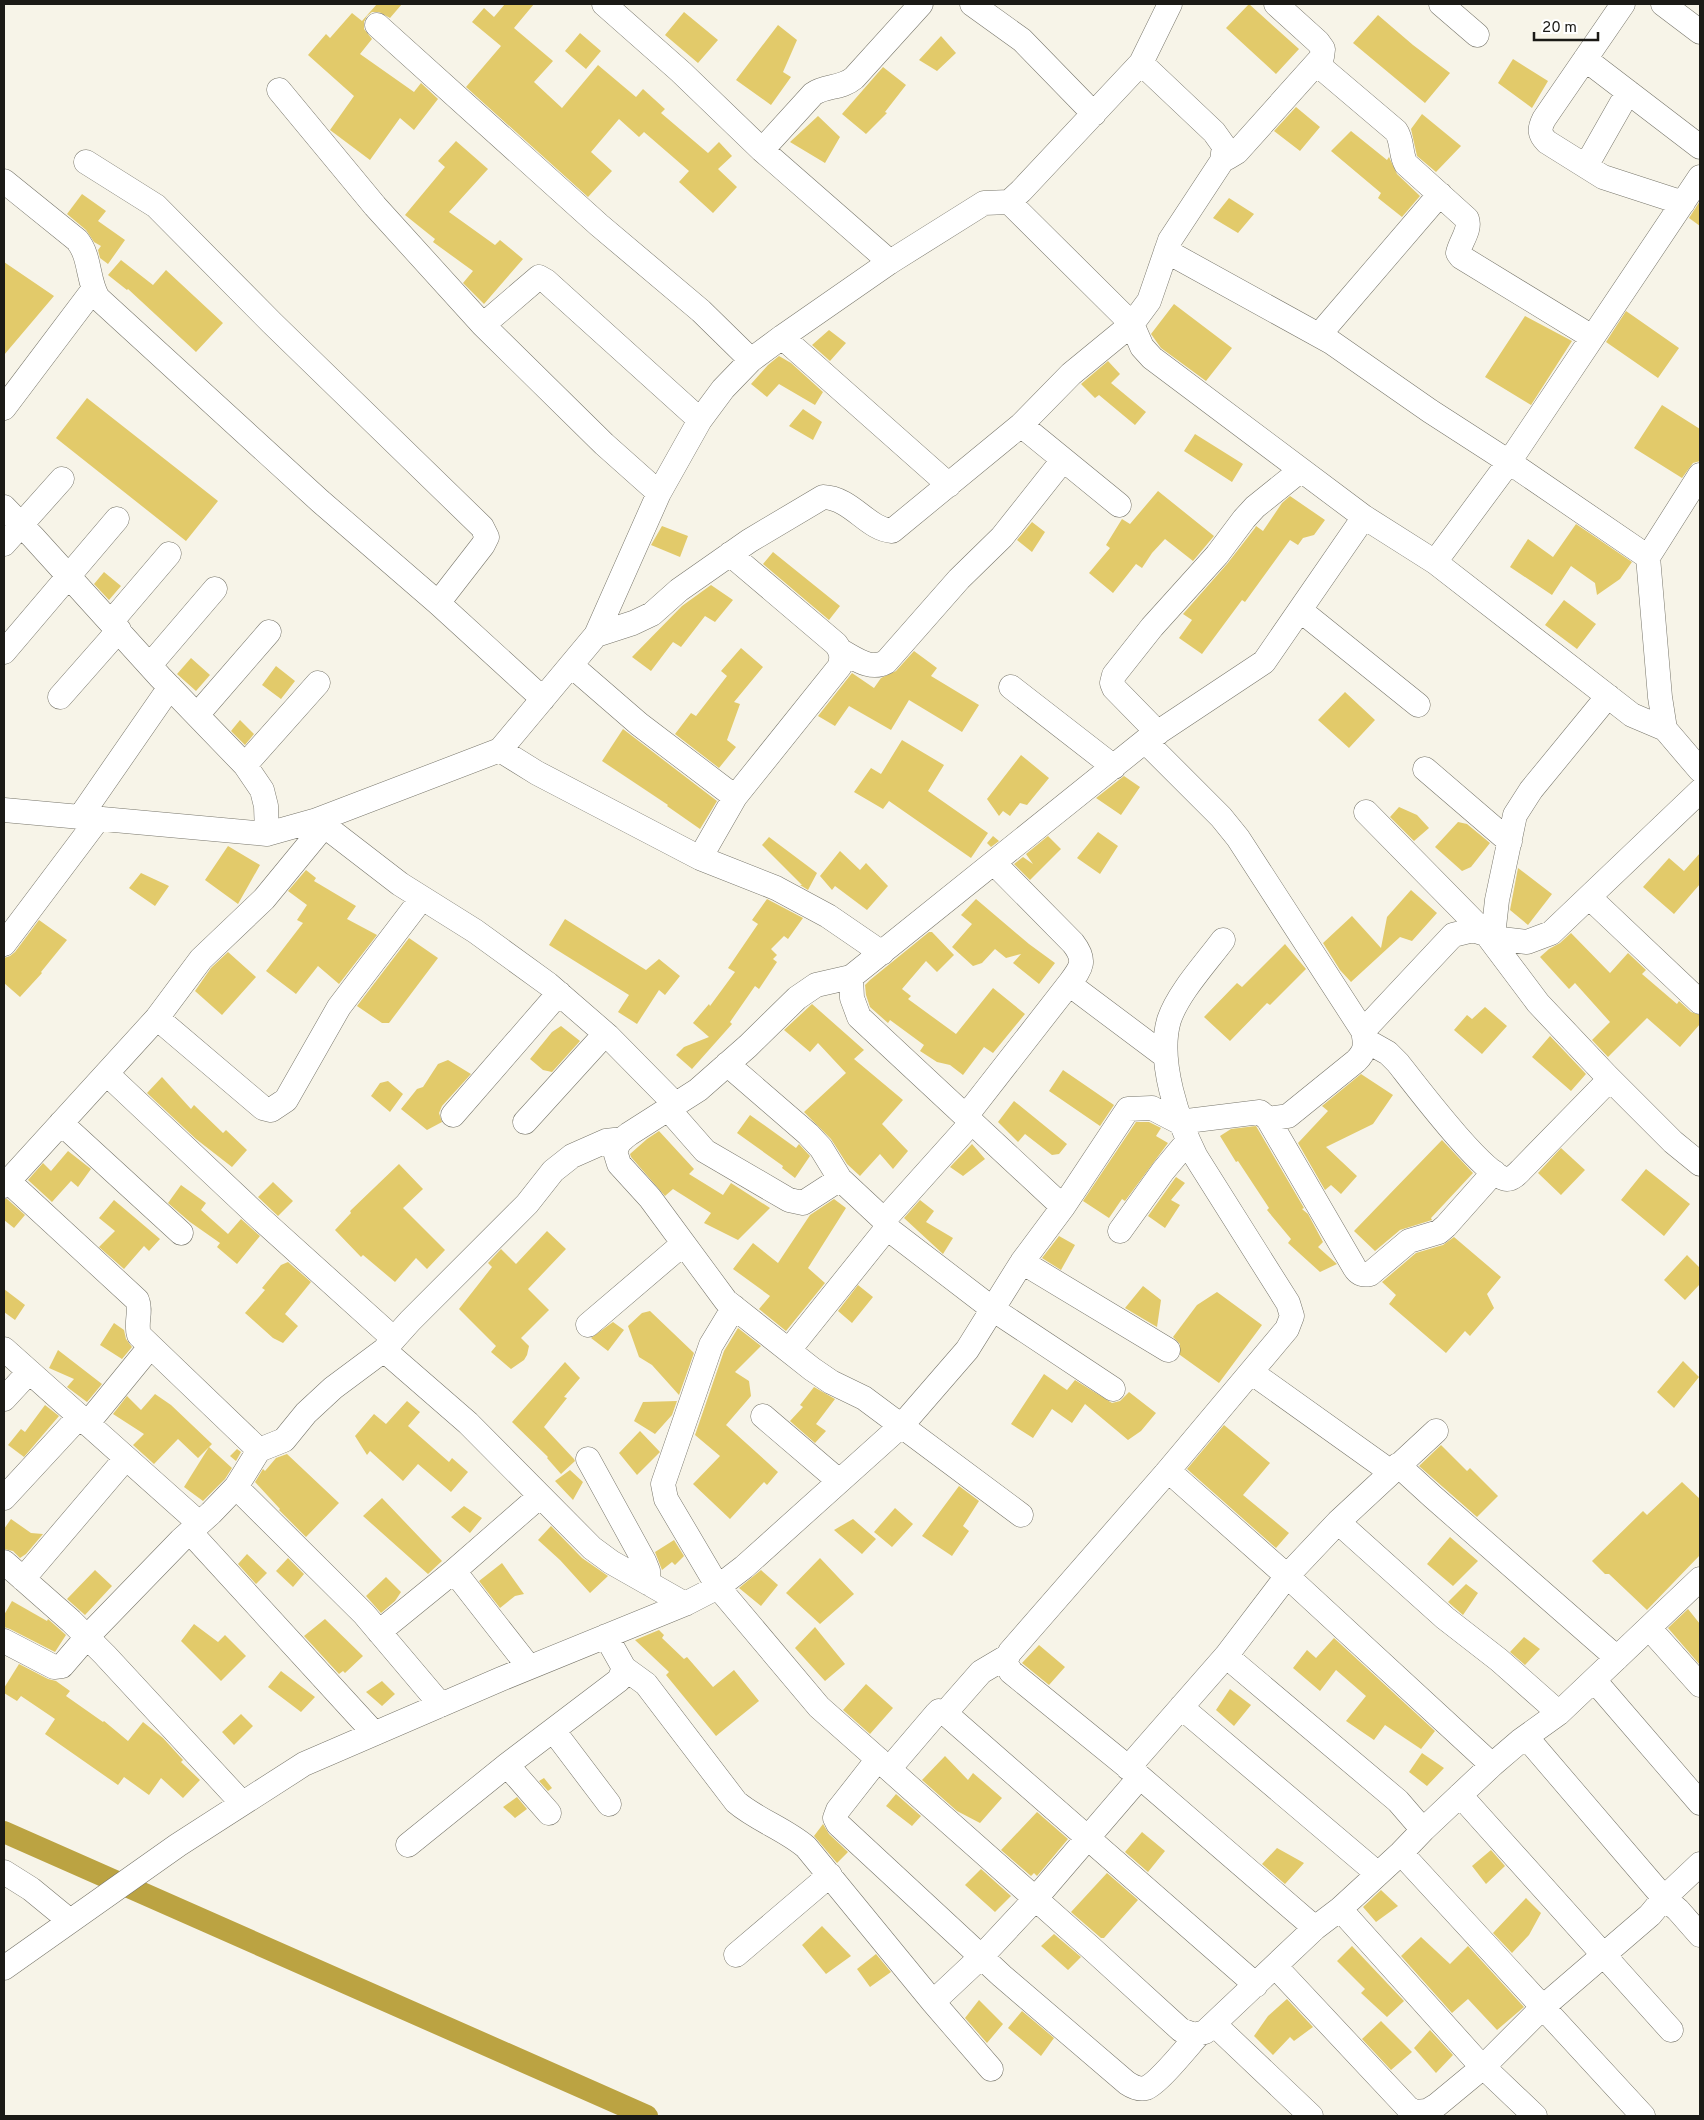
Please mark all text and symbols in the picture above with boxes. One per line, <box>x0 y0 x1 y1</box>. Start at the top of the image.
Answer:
scale bar <box>1534 10 1598 42</box>
text: 20 m <box>1542 19 1577 38</box>

